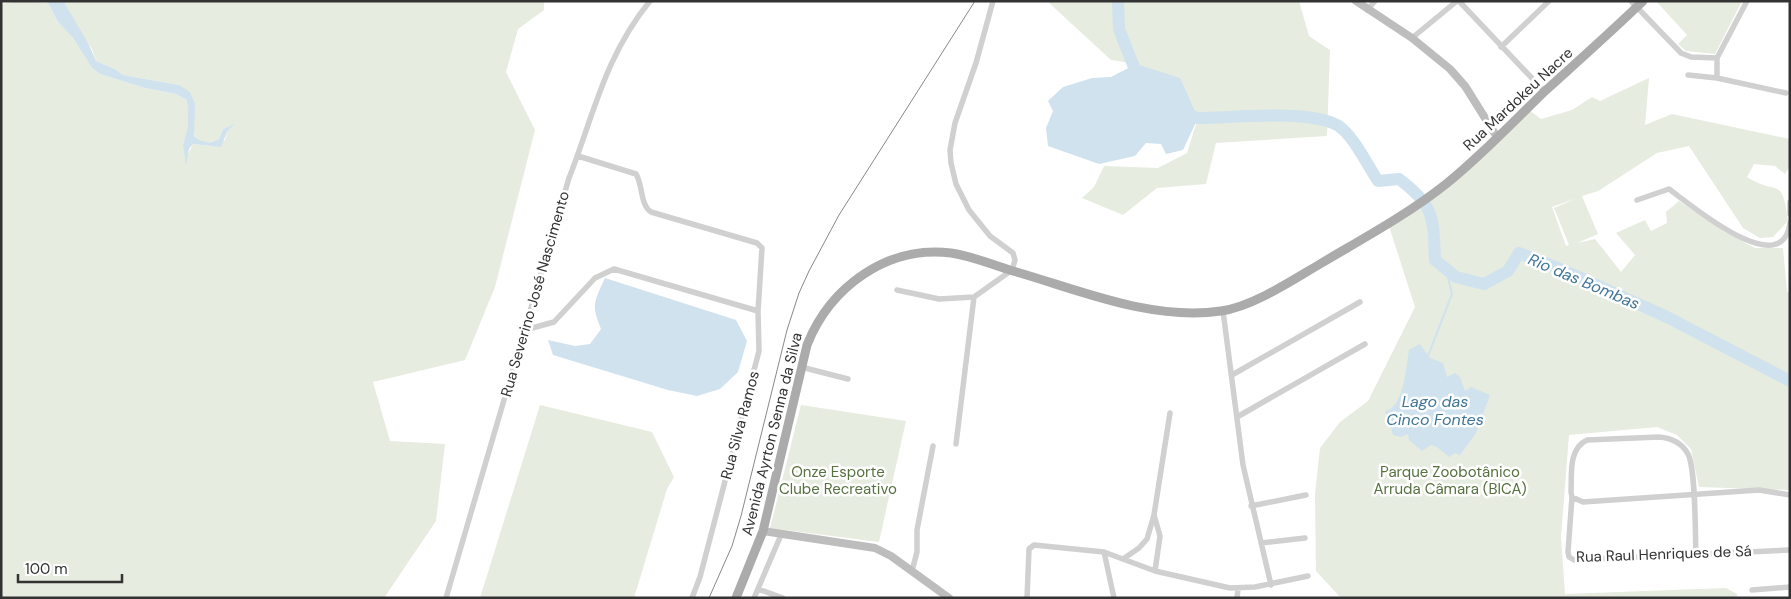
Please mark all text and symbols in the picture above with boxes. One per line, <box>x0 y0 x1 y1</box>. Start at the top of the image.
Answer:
street label: Rua Mardokeu Nacre <box>1459 43 1577 155</box>
street label: Rua Severino José Nascimento <box>496 189 574 399</box>
water label: Rio das Bombas <box>1525 249 1643 314</box>
street label: Avenida Ayrton Senna da Silva <box>737 330 807 538</box>
street label: Rua Silva Ramos <box>716 368 764 482</box>
water label: Lago das Cinco Fontes <box>1386 391 1484 430</box>
park label: Onze Esporte Clube Recreativo <box>779 462 897 499</box>
park label: Parque Zoobotânico Arruda Câmara (BICA) <box>1373 462 1527 499</box>
street label: Rua Raul Henriques de Sá <box>1576 541 1752 567</box>
scale bar <box>18 552 121 584</box>
text: 100 m <box>25 559 68 579</box>

